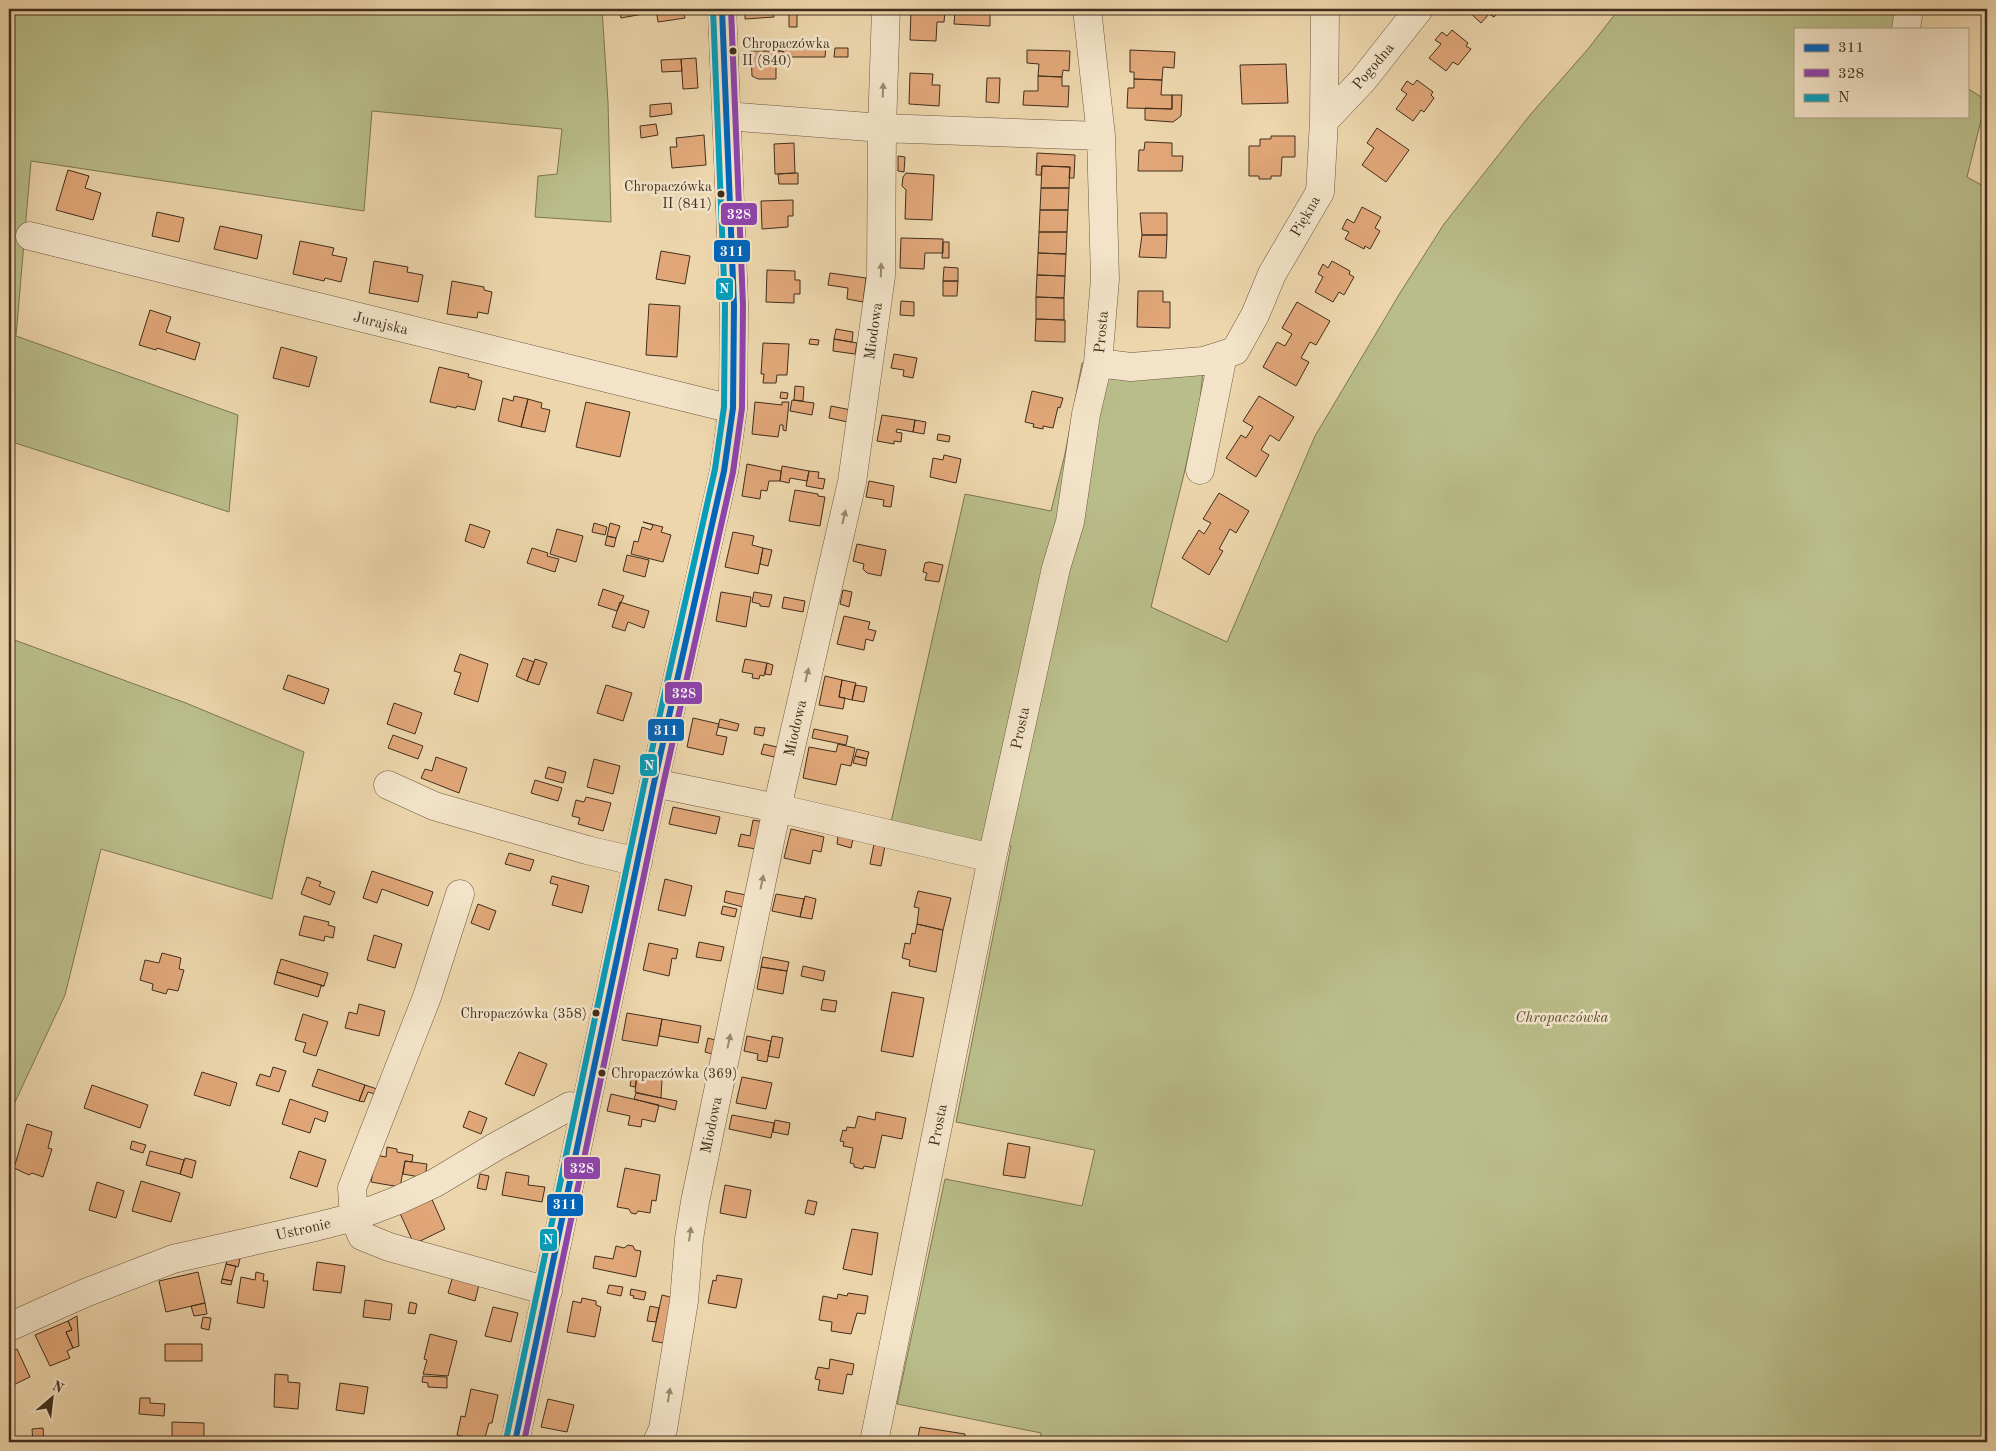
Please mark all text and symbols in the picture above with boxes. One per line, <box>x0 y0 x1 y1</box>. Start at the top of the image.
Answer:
legend <box>1794 28 1968 118</box>
place label: Chropaczówka II (840) <box>742 37 830 68</box>
street label: Pogodna <box>1350 40 1398 93</box>
text: 311 <box>1838 41 1864 56</box>
marker: Chropaczówka II (840) <box>728 46 738 56</box>
text: 328 <box>1838 67 1864 82</box>
one-way arrow <box>880 82 888 98</box>
text: N <box>1838 91 1850 106</box>
place label: Chropaczówka II (841) <box>624 180 712 211</box>
marker: Chropaczówka II (841) <box>716 189 726 199</box>
street label: Piękna <box>1289 193 1324 240</box>
line badge: 328 <box>720 202 758 226</box>
text: 328 <box>727 208 751 222</box>
line badge: 311 <box>713 239 751 263</box>
text: 311 <box>720 245 744 259</box>
one-way arrow <box>877 262 885 278</box>
line badge: N <box>715 277 734 301</box>
text: N <box>719 282 730 296</box>
street label: Miodowa <box>863 301 886 361</box>
street label: Prosta <box>1093 309 1112 354</box>
street label: Jurajska <box>352 310 410 339</box>
one-way arrow <box>840 509 848 524</box>
one-way arrow <box>803 668 811 683</box>
line badge: 328 <box>664 681 703 705</box>
text: 328 <box>672 687 696 701</box>
street label: Miodowa <box>783 698 810 758</box>
street label: Prosta <box>1010 705 1033 751</box>
line badge: 311 <box>647 718 685 742</box>
text: 311 <box>654 724 678 738</box>
line badge: N <box>639 753 658 777</box>
text: N <box>644 759 655 773</box>
one-way arrow <box>758 873 766 889</box>
place label: Chropaczówka (358) <box>460 1007 587 1021</box>
marker: Chropaczówka (358) <box>591 1008 601 1018</box>
park label: Chropaczówka <box>1515 1011 1609 1026</box>
one-way arrow <box>725 1032 733 1048</box>
place label: Chropaczówka (369) <box>611 1067 738 1081</box>
marker: Chropaczówka (369) <box>597 1068 607 1078</box>
street label: Miodowa <box>699 1095 726 1155</box>
street label: Prosta <box>928 1102 951 1148</box>
line badge: 328 <box>563 1156 601 1180</box>
text: 328 <box>570 1162 594 1176</box>
line badge: 311 <box>546 1193 584 1217</box>
text: 311 <box>553 1198 577 1212</box>
street label: Ustronie <box>274 1217 332 1244</box>
one-way arrow <box>687 1226 695 1242</box>
line badge: N <box>539 1228 558 1252</box>
text: N <box>543 1233 554 1247</box>
north arrow <box>28 1374 78 1424</box>
text: N <box>50 1379 66 1396</box>
one-way arrow <box>665 1387 673 1403</box>

